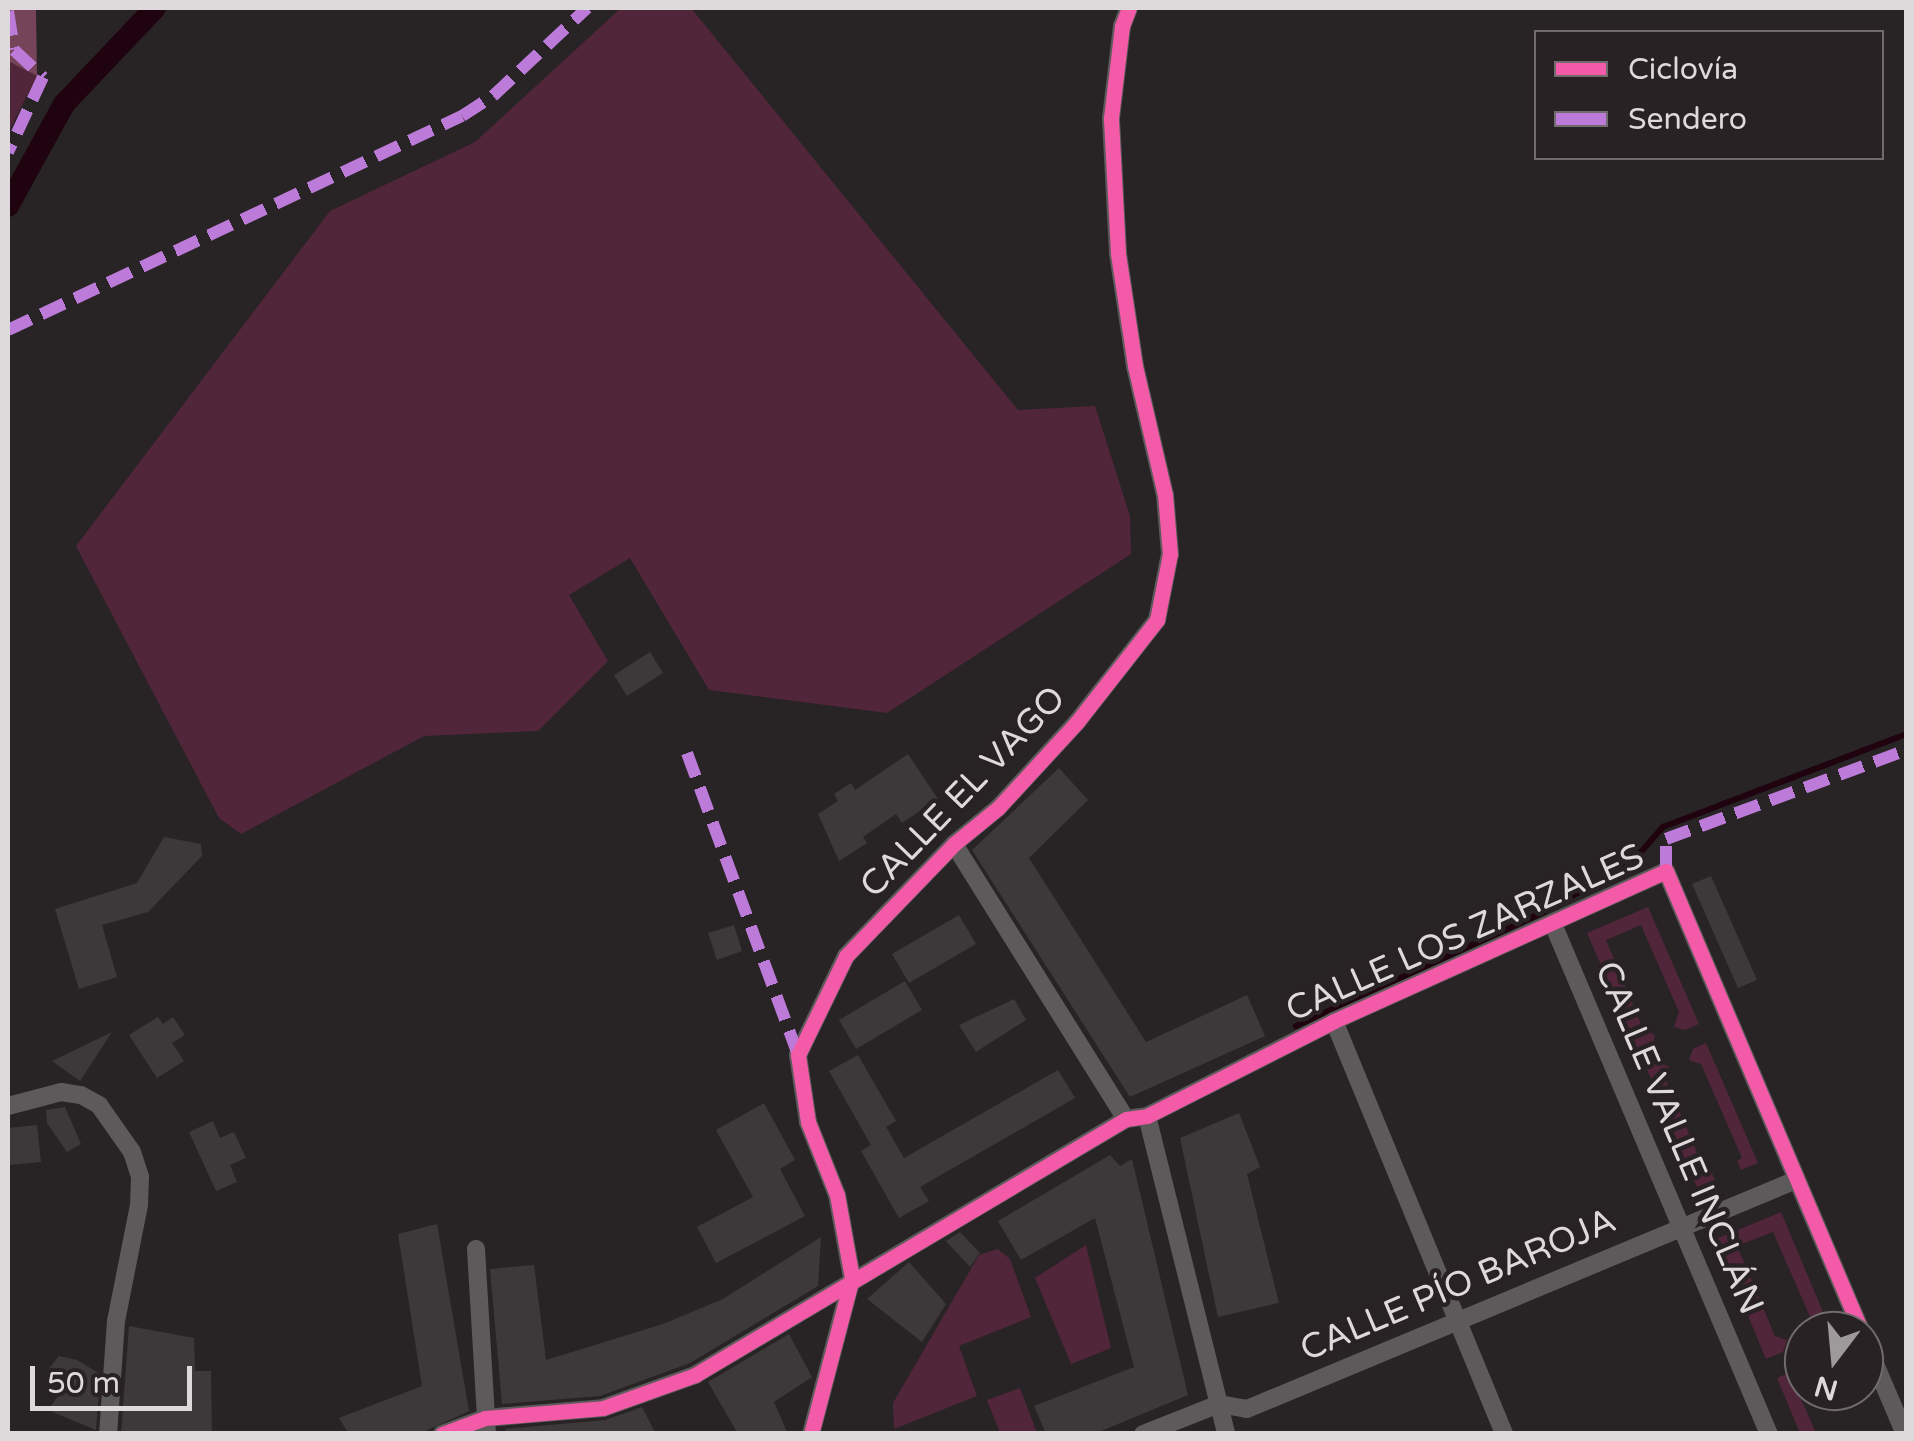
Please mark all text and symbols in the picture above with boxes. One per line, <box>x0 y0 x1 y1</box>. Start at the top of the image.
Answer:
legend <box>1534 30 1884 160</box>
text: Ciclovía <box>1628 51 1738 88</box>
text: Sendero <box>1628 101 1747 138</box>
street label: CALLE EL VAGO <box>852 678 1074 906</box>
street label: CALLE LOS ZARZALES <box>1280 835 1650 1031</box>
street label: CALLE VALLE INCLÁN <box>1586 955 1772 1321</box>
street label: CALLE PÍO BAROJA <box>1294 1200 1622 1370</box>
north arrow <box>1784 1311 1884 1411</box>
scale bar <box>35 1346 198 1408</box>
text: 50 m <box>47 1365 120 1402</box>
text: N <box>1811 1368 1842 1407</box>

